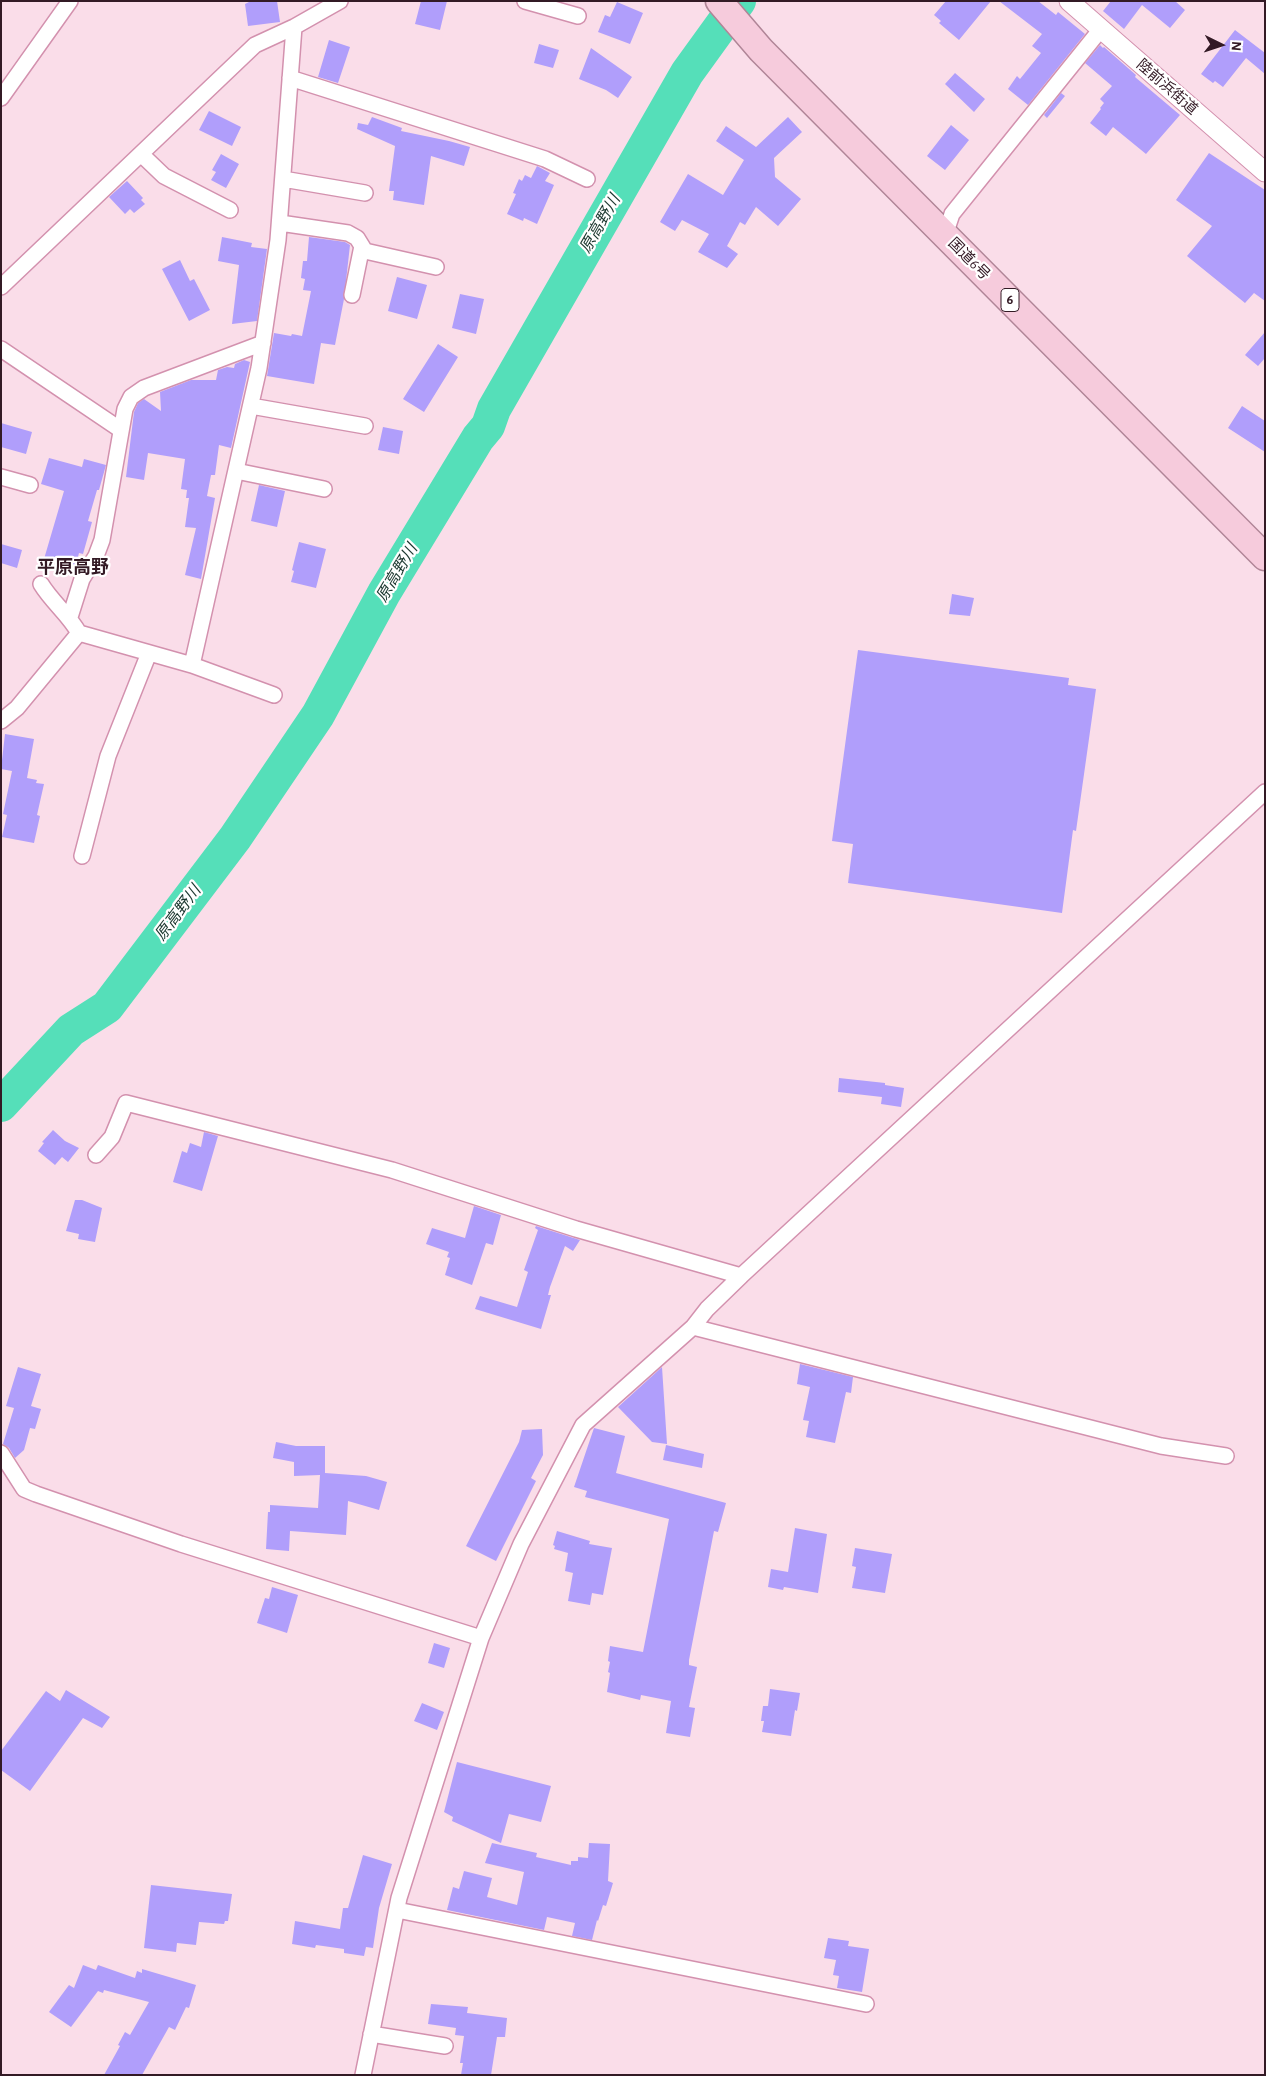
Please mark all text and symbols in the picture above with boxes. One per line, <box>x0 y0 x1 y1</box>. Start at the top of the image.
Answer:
north arrow <box>1196 20 1246 70</box>
text: N <box>1229 41 1243 51</box>
street label: 陸前浜街道 <box>1133 56 1201 118</box>
water label: 原高野川 <box>576 191 624 257</box>
street label: 国道6号 <box>944 234 994 284</box>
road number: 6 <box>1001 288 1019 312</box>
water label: 原高野川 <box>372 541 422 605</box>
district label: 平原高野 <box>37 557 109 579</box>
water label: 原高野川 <box>151 882 205 944</box>

